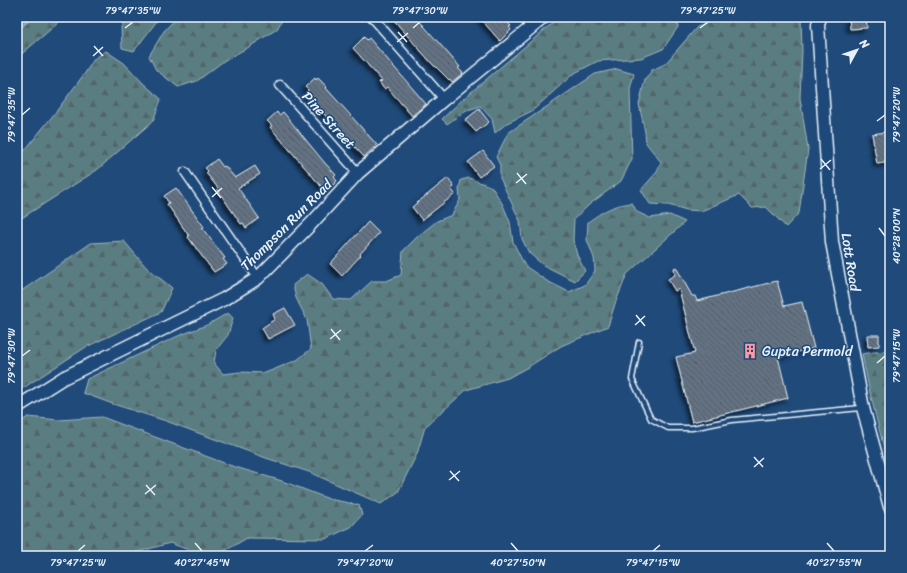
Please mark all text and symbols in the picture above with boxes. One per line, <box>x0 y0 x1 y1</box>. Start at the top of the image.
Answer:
text: 79°47'35"W <box>105 2 161 20</box>
text: 79°47'30"W <box>392 2 448 20</box>
text: 79°47'25"W <box>680 2 736 20</box>
north arrow <box>837 30 877 70</box>
text: N <box>854 34 874 53</box>
street label: Pine Street <box>295 85 362 155</box>
text: 79°47'35"W <box>3 87 21 143</box>
text: 79°47'20"W <box>888 87 906 143</box>
street label: Thompson Run Road <box>234 172 340 277</box>
text: 40°28'00"N <box>888 208 906 264</box>
street label: Lott Road <box>834 231 868 295</box>
text: 79°47'30"W <box>3 328 21 384</box>
text: 79°47'15"W <box>888 329 906 383</box>
place label: Gupta Permold <box>762 339 854 364</box>
building icon: Gupta Permold <box>741 342 759 360</box>
text: 79°47'25"W <box>50 554 106 572</box>
text: 40°27'45"N <box>174 554 230 572</box>
text: 79°47'20"W <box>337 554 393 572</box>
text: 40°27'50"N <box>490 554 546 572</box>
text: 79°47'15"W <box>626 554 680 572</box>
text: 40°27'55"N <box>806 554 862 572</box>

